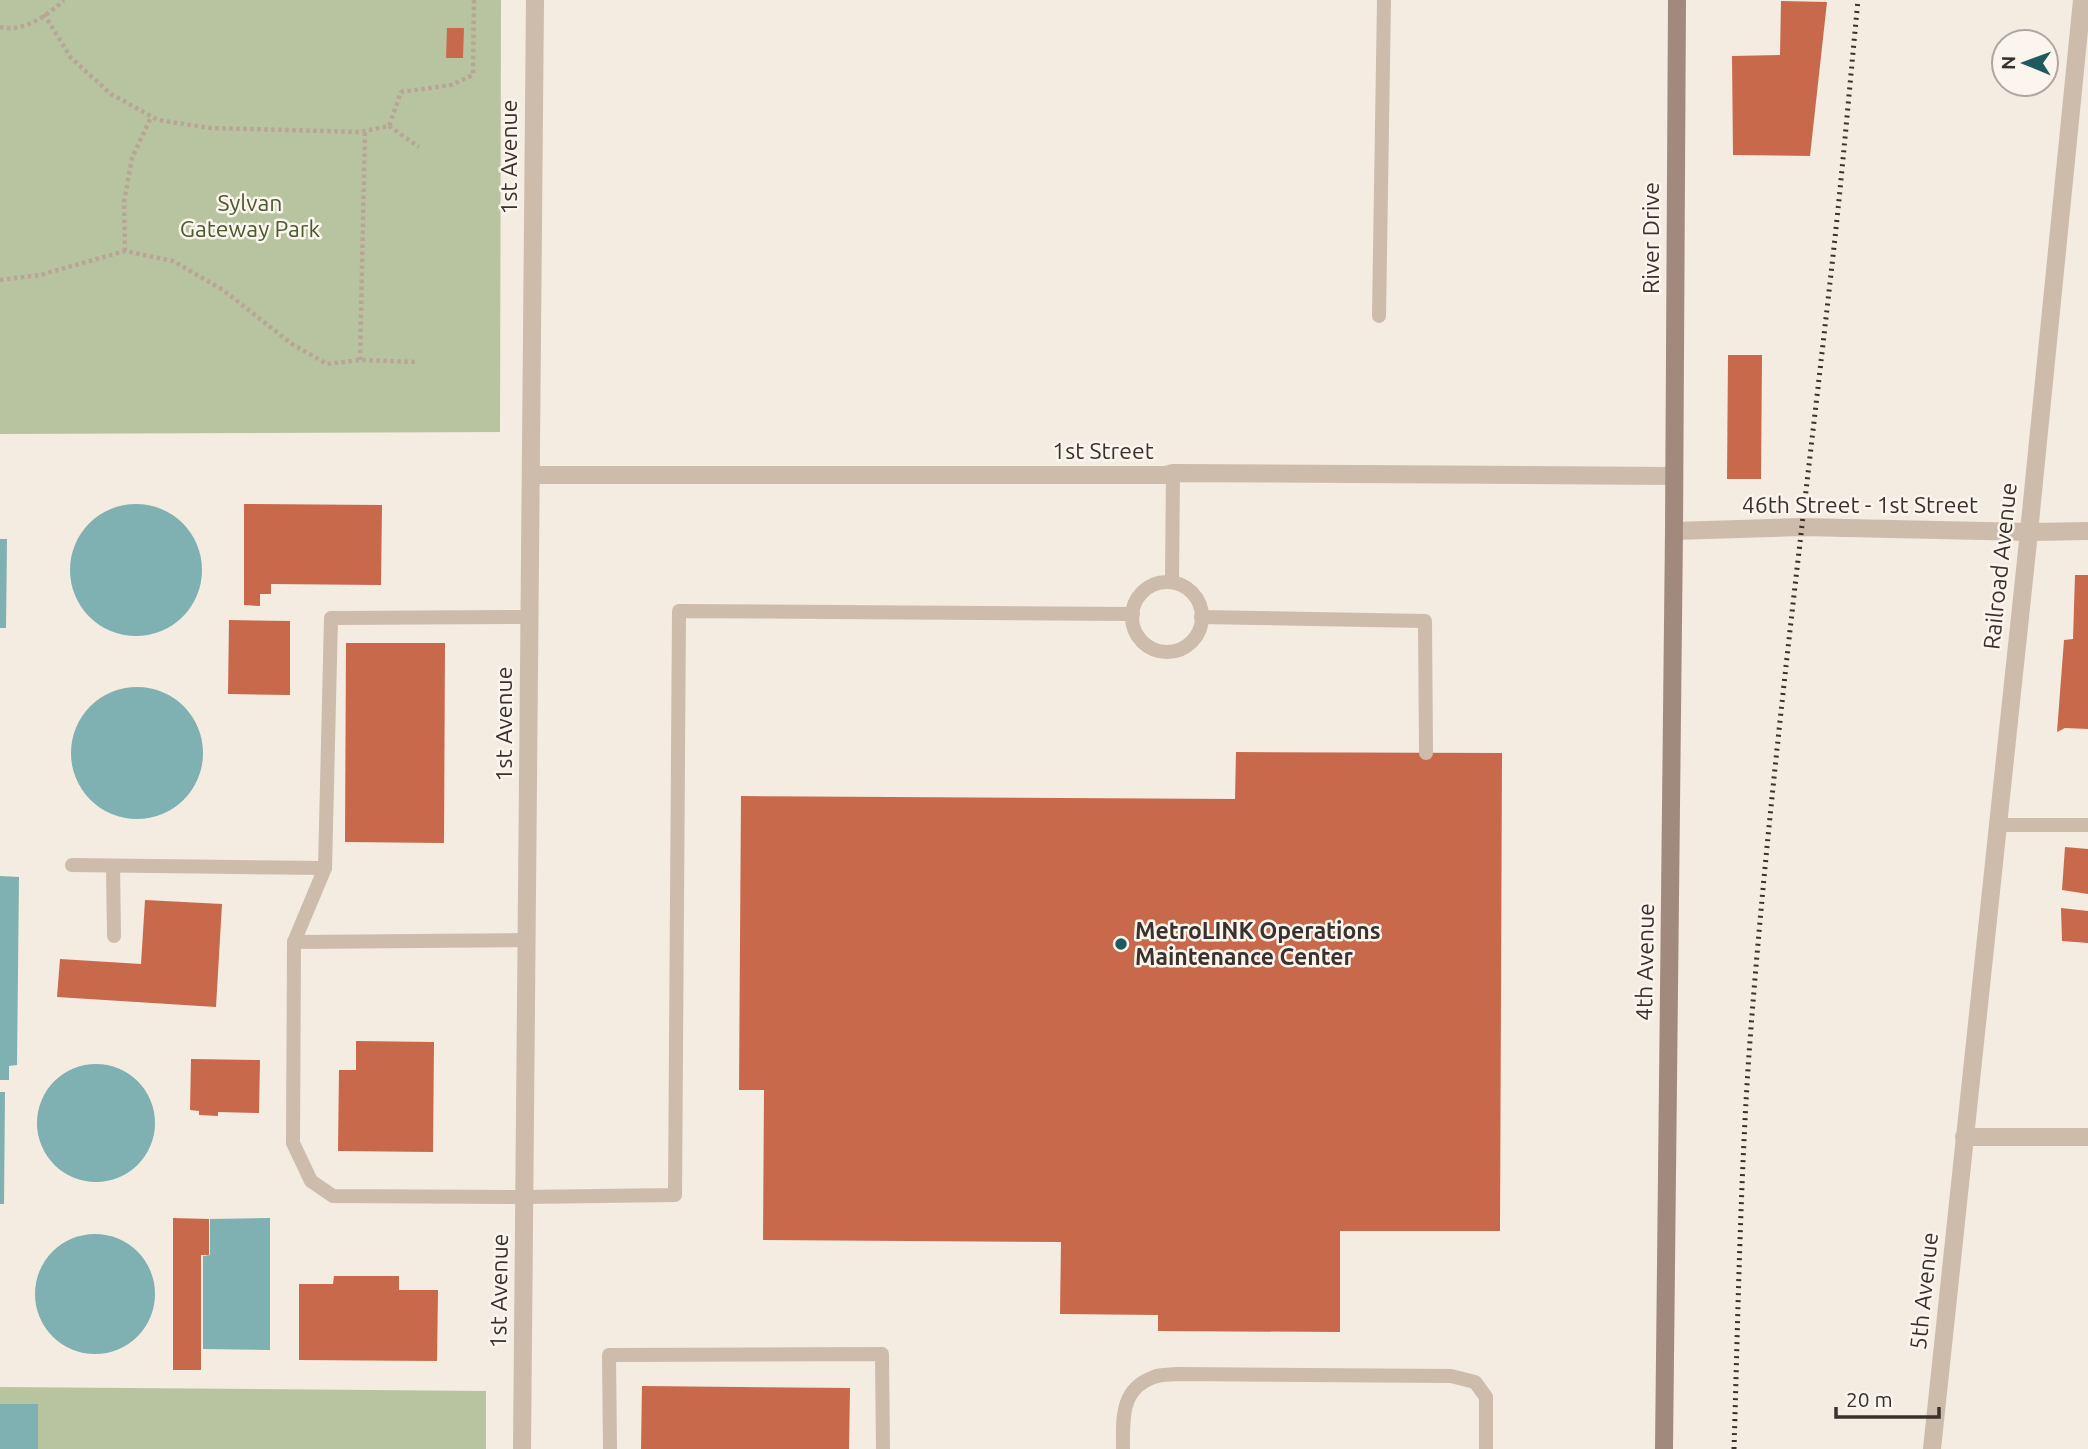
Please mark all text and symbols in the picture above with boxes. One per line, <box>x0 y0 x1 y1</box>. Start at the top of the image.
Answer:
north arrow <box>1990 28 2060 98</box>
text: N <box>1997 55 2019 70</box>
street label: 1st Avenue <box>496 100 521 214</box>
street label: River Drive <box>1638 182 1663 294</box>
park label: Sylvan Gateway Park <box>180 190 321 241</box>
street label: 1st Street <box>1052 438 1154 463</box>
street label: Railroad Avenue <box>1978 481 2021 651</box>
street label: 46th Street - 1st Street <box>1742 492 1978 517</box>
street label: 1st Avenue <box>491 667 516 781</box>
street label: 4th Avenue <box>1631 903 1658 1021</box>
place label: MetroLINK Operations Maintenance Center <box>1135 918 1381 969</box>
marker: MetroLINK Operations Maintenance Center <box>1113 936 1129 952</box>
street label: 5th Avenue <box>1905 1231 1942 1351</box>
street label: 1st Avenue <box>485 1233 512 1349</box>
scale bar <box>1836 1376 1939 1420</box>
text: 20 m <box>1846 1387 1893 1411</box>

